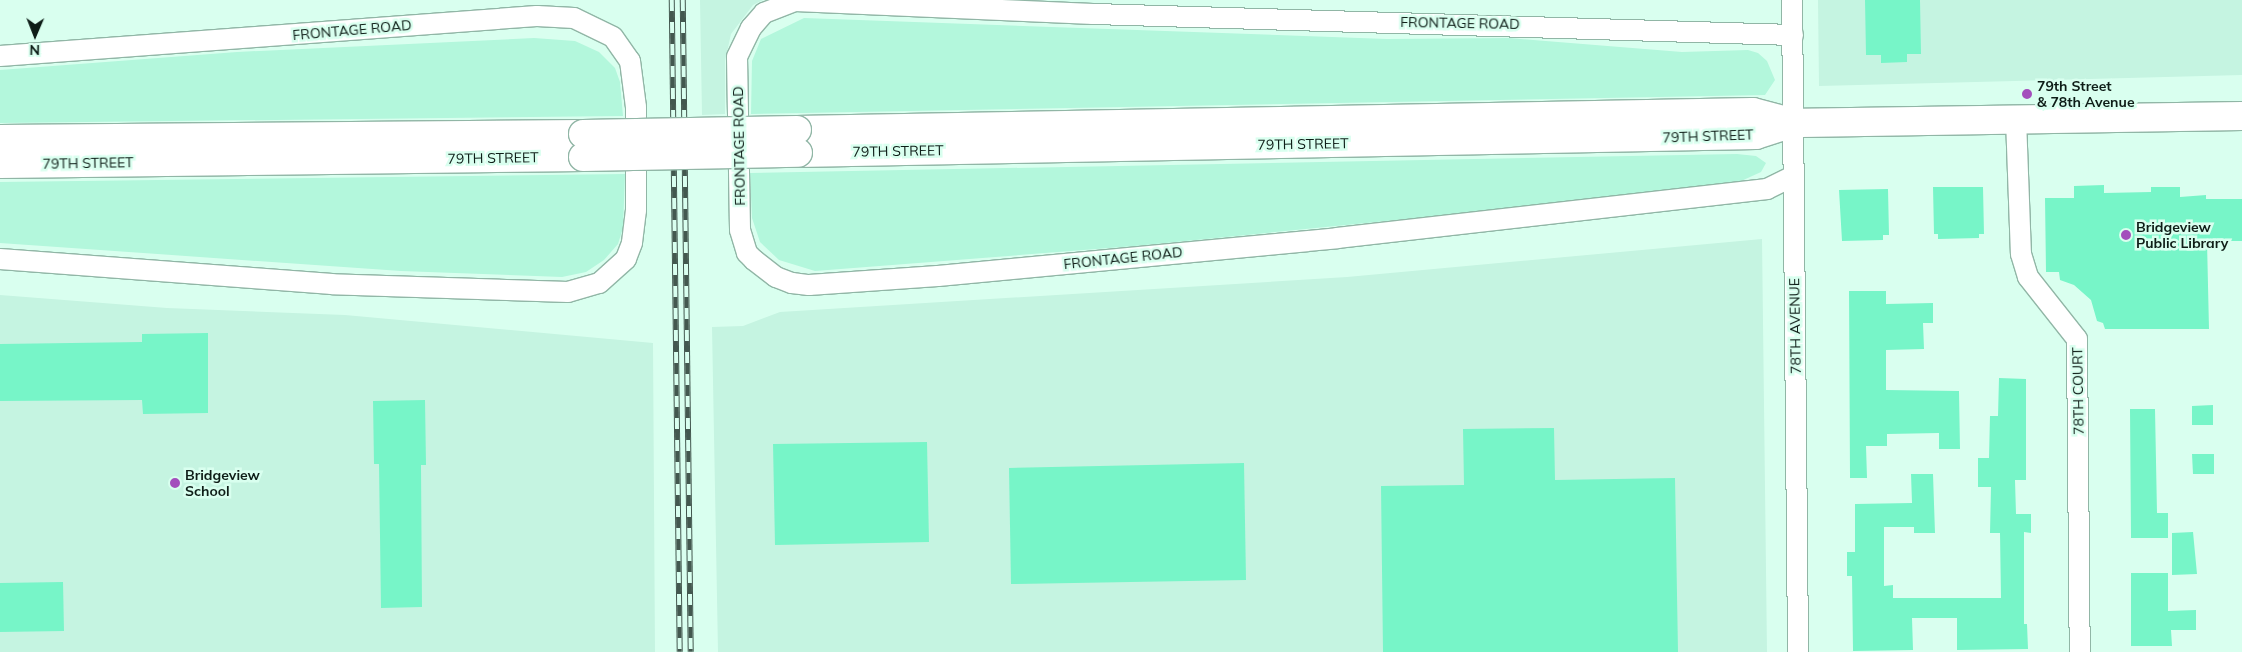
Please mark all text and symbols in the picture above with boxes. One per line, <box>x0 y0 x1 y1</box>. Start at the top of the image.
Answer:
north arrow <box>10 10 60 60</box>
street label: FRONTAGE ROAD <box>1400 14 1520 32</box>
street label: FRONTAGE ROAD <box>292 16 412 44</box>
text: N <box>29 41 40 59</box>
place label: 79th Street & 78th Avenue <box>2037 78 2135 110</box>
street label: FRONTAGE ROAD <box>730 86 748 206</box>
marker: 79th Street & 78th Avenue <box>2021 88 2033 100</box>
street label: 79TH STREET <box>1662 126 1754 146</box>
street label: 79TH STREET <box>1257 135 1349 153</box>
street label: 79TH STREET <box>852 142 944 160</box>
street label: 79TH STREET <box>447 149 539 167</box>
street label: 79TH STREET <box>42 154 134 172</box>
place label: Bridgeview Public Library <box>2136 219 2228 252</box>
marker: Bridgeview Public Library <box>2120 229 2132 241</box>
street label: FRONTAGE ROAD <box>1063 243 1183 273</box>
street label: 78TH AVENUE <box>1786 278 1804 374</box>
street label: 78TH COURT <box>2069 347 2087 435</box>
place label: Bridgeview School <box>185 467 260 500</box>
marker: Bridgeview School <box>169 477 181 489</box>

